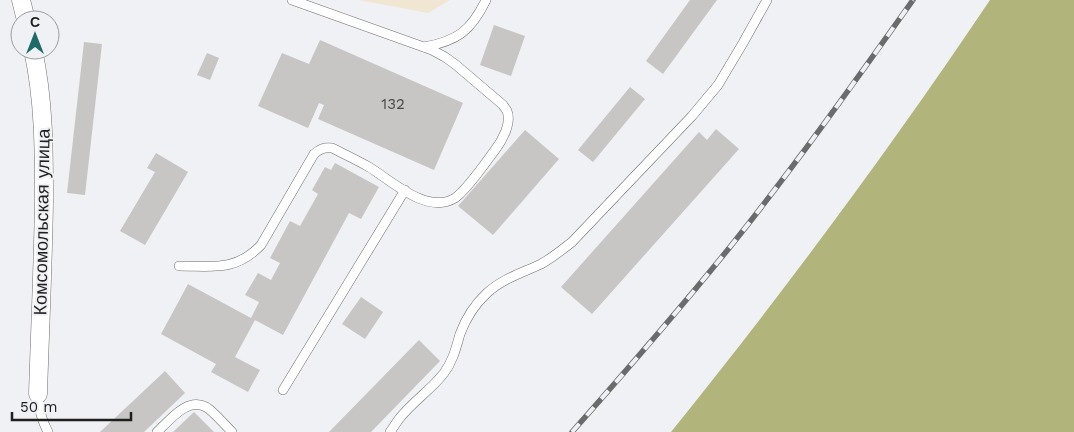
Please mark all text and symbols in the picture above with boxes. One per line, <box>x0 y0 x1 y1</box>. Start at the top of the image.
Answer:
north arrow <box>10 10 60 60</box>
text: С <box>30 14 40 30</box>
house number: 132 <box>381 95 405 113</box>
street label: Комсомольская улица <box>29 128 54 315</box>
scale bar <box>12 390 131 422</box>
text: 50 m <box>20 398 57 416</box>

